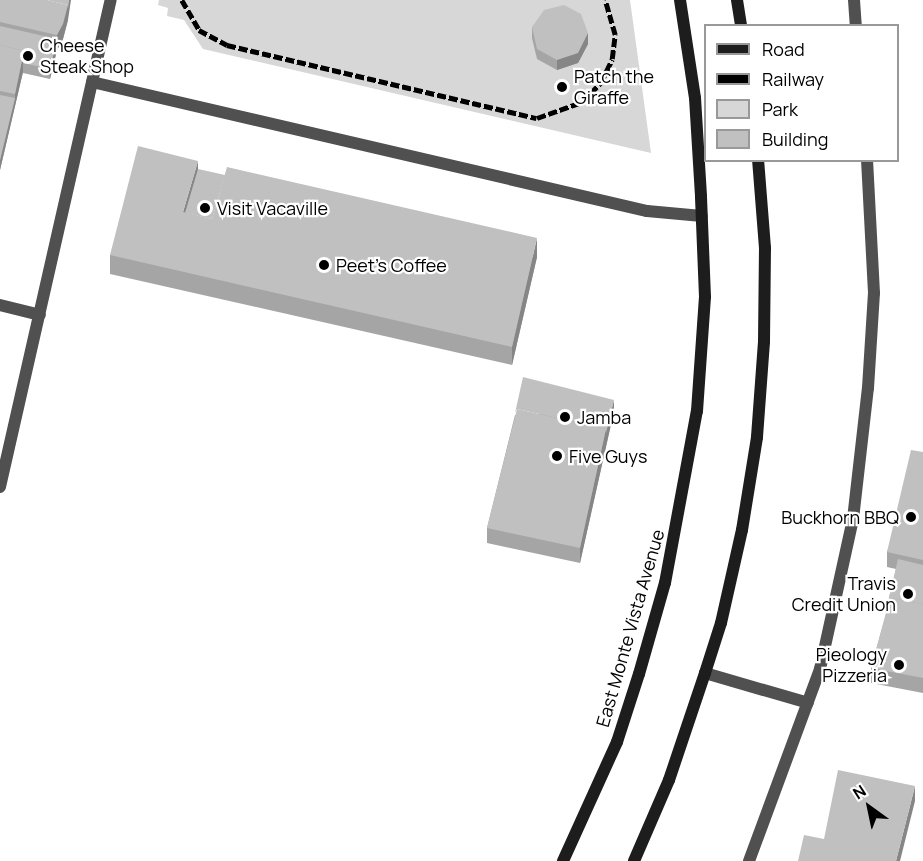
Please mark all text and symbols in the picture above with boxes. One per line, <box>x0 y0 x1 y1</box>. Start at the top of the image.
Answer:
legend <box>704 24 899 162</box>
place label: Cheese Steak Shop <box>40 35 134 78</box>
text: Road <box>762 37 805 61</box>
marker: Cheese Steak Shop <box>21 49 35 63</box>
place label: Patch the Giraffe <box>574 66 654 109</box>
text: Railway <box>762 67 824 91</box>
marker: Patch the Giraffe <box>555 80 569 94</box>
text: Park <box>762 97 798 121</box>
text: Building <box>762 127 828 151</box>
place label: Visit Vacaville <box>217 197 328 219</box>
marker: Visit Vacaville <box>198 201 212 215</box>
place label: Peet's Coffee <box>336 254 447 276</box>
marker: Peet's Coffee <box>317 258 331 272</box>
place label: Jamba <box>577 406 631 428</box>
marker: Jamba <box>558 410 572 424</box>
place label: Five Guys <box>569 445 647 467</box>
marker: Five Guys <box>550 449 564 463</box>
place label: Buckhorn BBQ <box>781 506 899 528</box>
marker: Buckhorn BBQ <box>904 510 918 524</box>
street label: East Monte Vista Avenue <box>591 527 669 729</box>
place label: Travis Credit Union <box>792 573 896 616</box>
marker: Travis Credit Union <box>901 587 915 601</box>
place label: Pieology Pizzeria <box>816 644 887 686</box>
marker: Pieology Pizzeria <box>892 658 906 672</box>
north arrow <box>839 777 899 837</box>
text: N <box>848 780 870 804</box>

